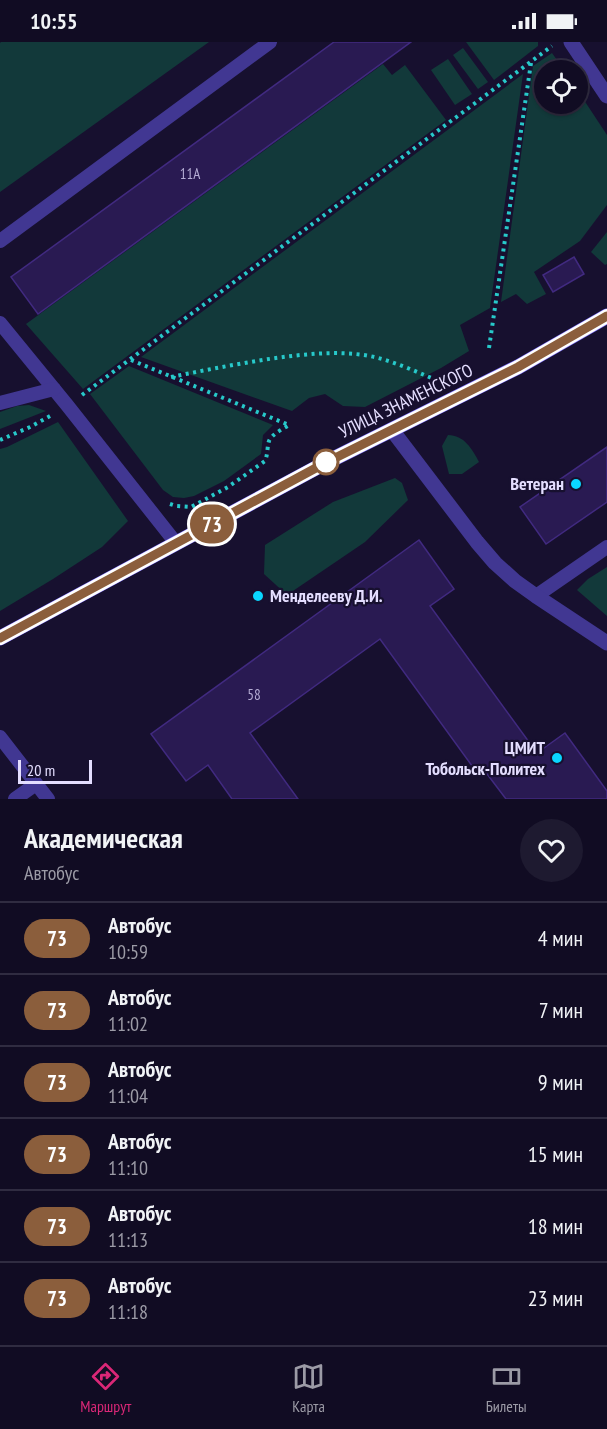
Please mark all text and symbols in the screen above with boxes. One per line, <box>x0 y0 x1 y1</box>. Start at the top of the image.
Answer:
text: 10:55 <box>30 7 78 35</box>
map controls <box>534 60 588 114</box>
button: locate <box>534 60 588 114</box>
house number: 11А <box>180 164 201 183</box>
street label: УЛИЦА ЗНАМЕНСКОГО <box>335 358 476 443</box>
unlabelled marker <box>313 449 339 475</box>
place label: Ветеран <box>510 472 564 495</box>
marker: Ветеран <box>569 477 583 491</box>
line badge: 73 <box>185 504 239 544</box>
text: 73 <box>202 511 222 538</box>
place label: Менделееву Д.И. <box>270 584 383 607</box>
marker: Менделееву Д.И. <box>251 589 265 603</box>
house number: 58 <box>247 685 261 704</box>
place label: ЦМИТ Тобольск-Политех <box>425 736 545 780</box>
marker: ЦМИТ Тобольск-Политех <box>550 751 564 765</box>
scale bar <box>18 757 92 784</box>
text: 20 m <box>27 760 55 780</box>
text: Академическая <box>24 819 183 856</box>
button: heart <box>520 819 583 882</box>
text: Автобус <box>24 860 79 886</box>
text: Автобус <box>108 911 171 939</box>
text: 4 мин <box>538 924 583 952</box>
text: 73 <box>47 925 67 952</box>
text: 10:59 <box>108 939 148 965</box>
text: Автобус <box>108 983 171 1011</box>
text: 7 мин <box>539 996 583 1024</box>
text: 73 <box>47 997 67 1024</box>
text: 11:02 <box>108 1011 148 1037</box>
text: Автобус <box>108 1055 171 1083</box>
text: 9 мин <box>538 1068 583 1096</box>
text: 73 <box>47 1069 67 1096</box>
text: 11:04 <box>108 1083 148 1109</box>
text: Автобус <box>108 1127 171 1155</box>
text: 15 мин <box>528 1140 583 1168</box>
text: 73 <box>47 1141 67 1168</box>
text: 11:10 <box>108 1155 148 1181</box>
text: Автобус <box>108 1199 171 1227</box>
text: 18 мин <box>528 1212 583 1240</box>
text: 73 <box>47 1213 67 1240</box>
text: 11:13 <box>108 1227 148 1253</box>
text: Автобус <box>108 1271 171 1299</box>
text: 23 мин <box>528 1284 583 1312</box>
text: 73 <box>47 1285 67 1312</box>
text: 11:18 <box>108 1299 148 1325</box>
tab: Маршрут <box>80 1360 131 1416</box>
tab: Карта <box>292 1360 325 1416</box>
tab: Билеты <box>486 1360 527 1416</box>

